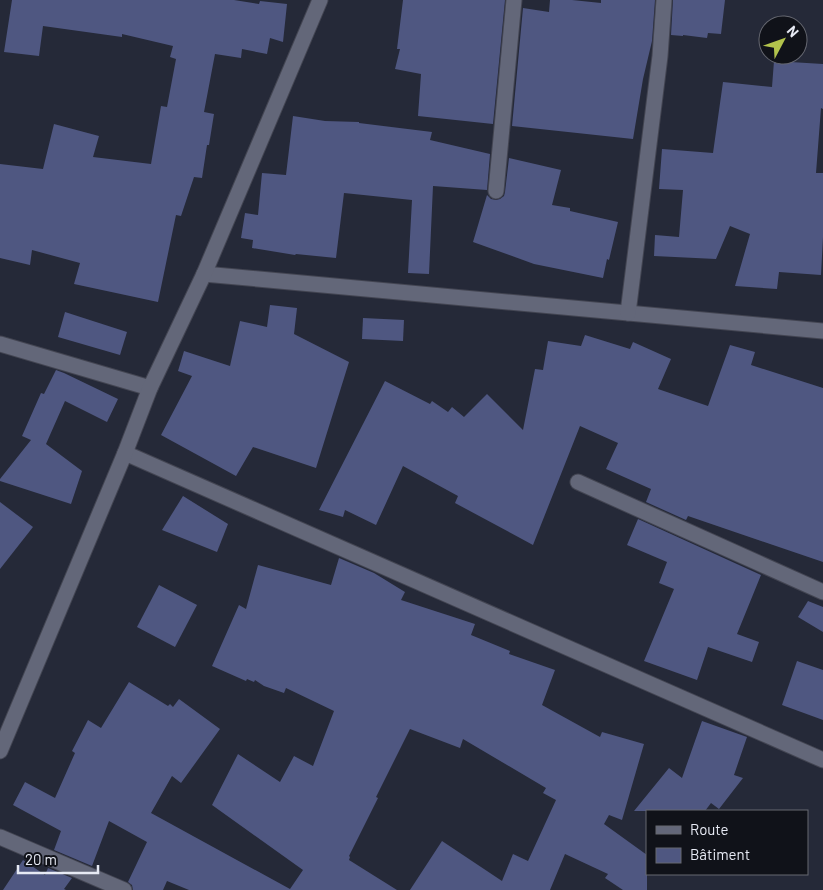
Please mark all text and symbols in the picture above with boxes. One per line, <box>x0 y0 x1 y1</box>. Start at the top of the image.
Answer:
north arrow <box>758 15 808 65</box>
text: N <box>784 22 803 40</box>
legend <box>646 810 808 875</box>
text: Route <box>690 820 729 838</box>
scale bar <box>18 842 98 874</box>
text: Bâtiment <box>690 845 750 863</box>
text: 20 m <box>25 850 57 868</box>

